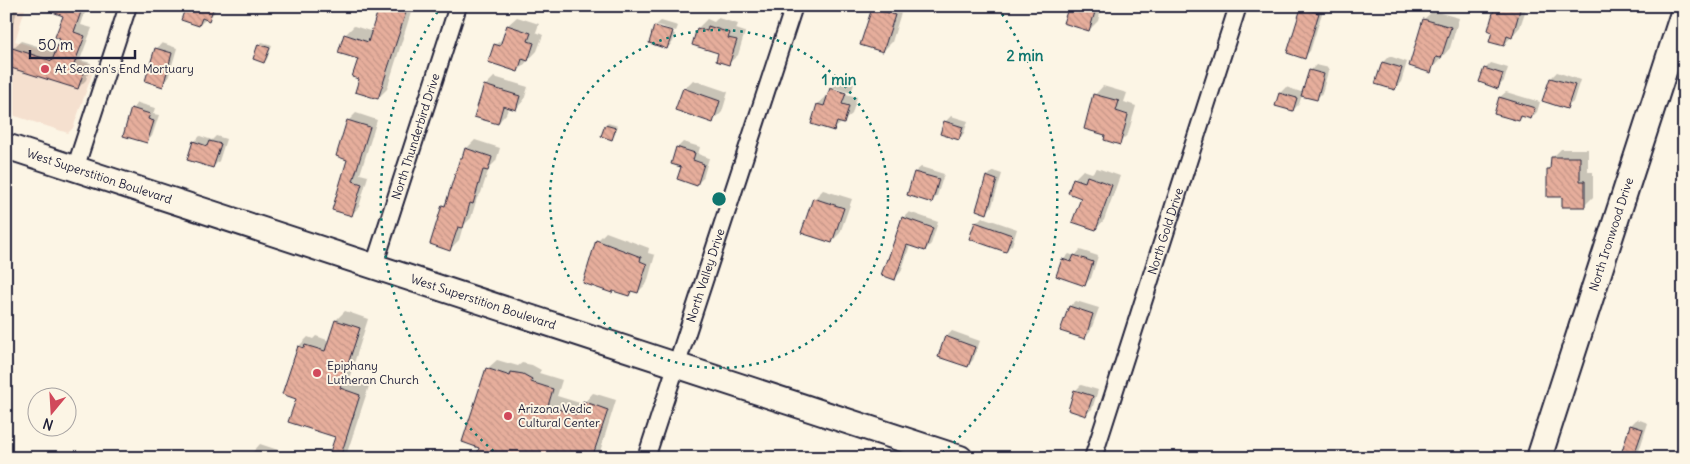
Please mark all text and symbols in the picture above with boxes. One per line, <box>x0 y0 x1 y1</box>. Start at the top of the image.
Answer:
scale bar <box>30 28 135 60</box>
text: 50 m <box>38 35 73 54</box>
text: 2 min <box>1007 46 1044 65</box>
place label: At Season's End Mortuary <box>55 61 194 76</box>
marker: At Season's End Mortuary <box>39 63 51 75</box>
text: 1 min <box>822 70 857 89</box>
street label: North Thunderbird Drive <box>388 72 443 201</box>
street label: West Superstition Boulevard <box>25 145 174 207</box>
street label: North Ironwood Drive <box>1586 176 1636 293</box>
street label: North Gold Drive <box>1144 186 1186 276</box>
centre of rings <box>710 190 728 208</box>
street label: North Valley Drive <box>683 227 728 324</box>
street label: West Superstition Boulevard <box>409 271 558 332</box>
place label: Epiphany Lutheran Church <box>327 358 419 387</box>
marker: Epiphany Lutheran Church <box>311 367 323 379</box>
north arrow <box>28 386 78 436</box>
place label: Arizona Vedic Cultural Center <box>518 401 600 430</box>
marker: Arizona Vedic Cultural Center <box>502 410 514 422</box>
text: N <box>41 414 55 434</box>

